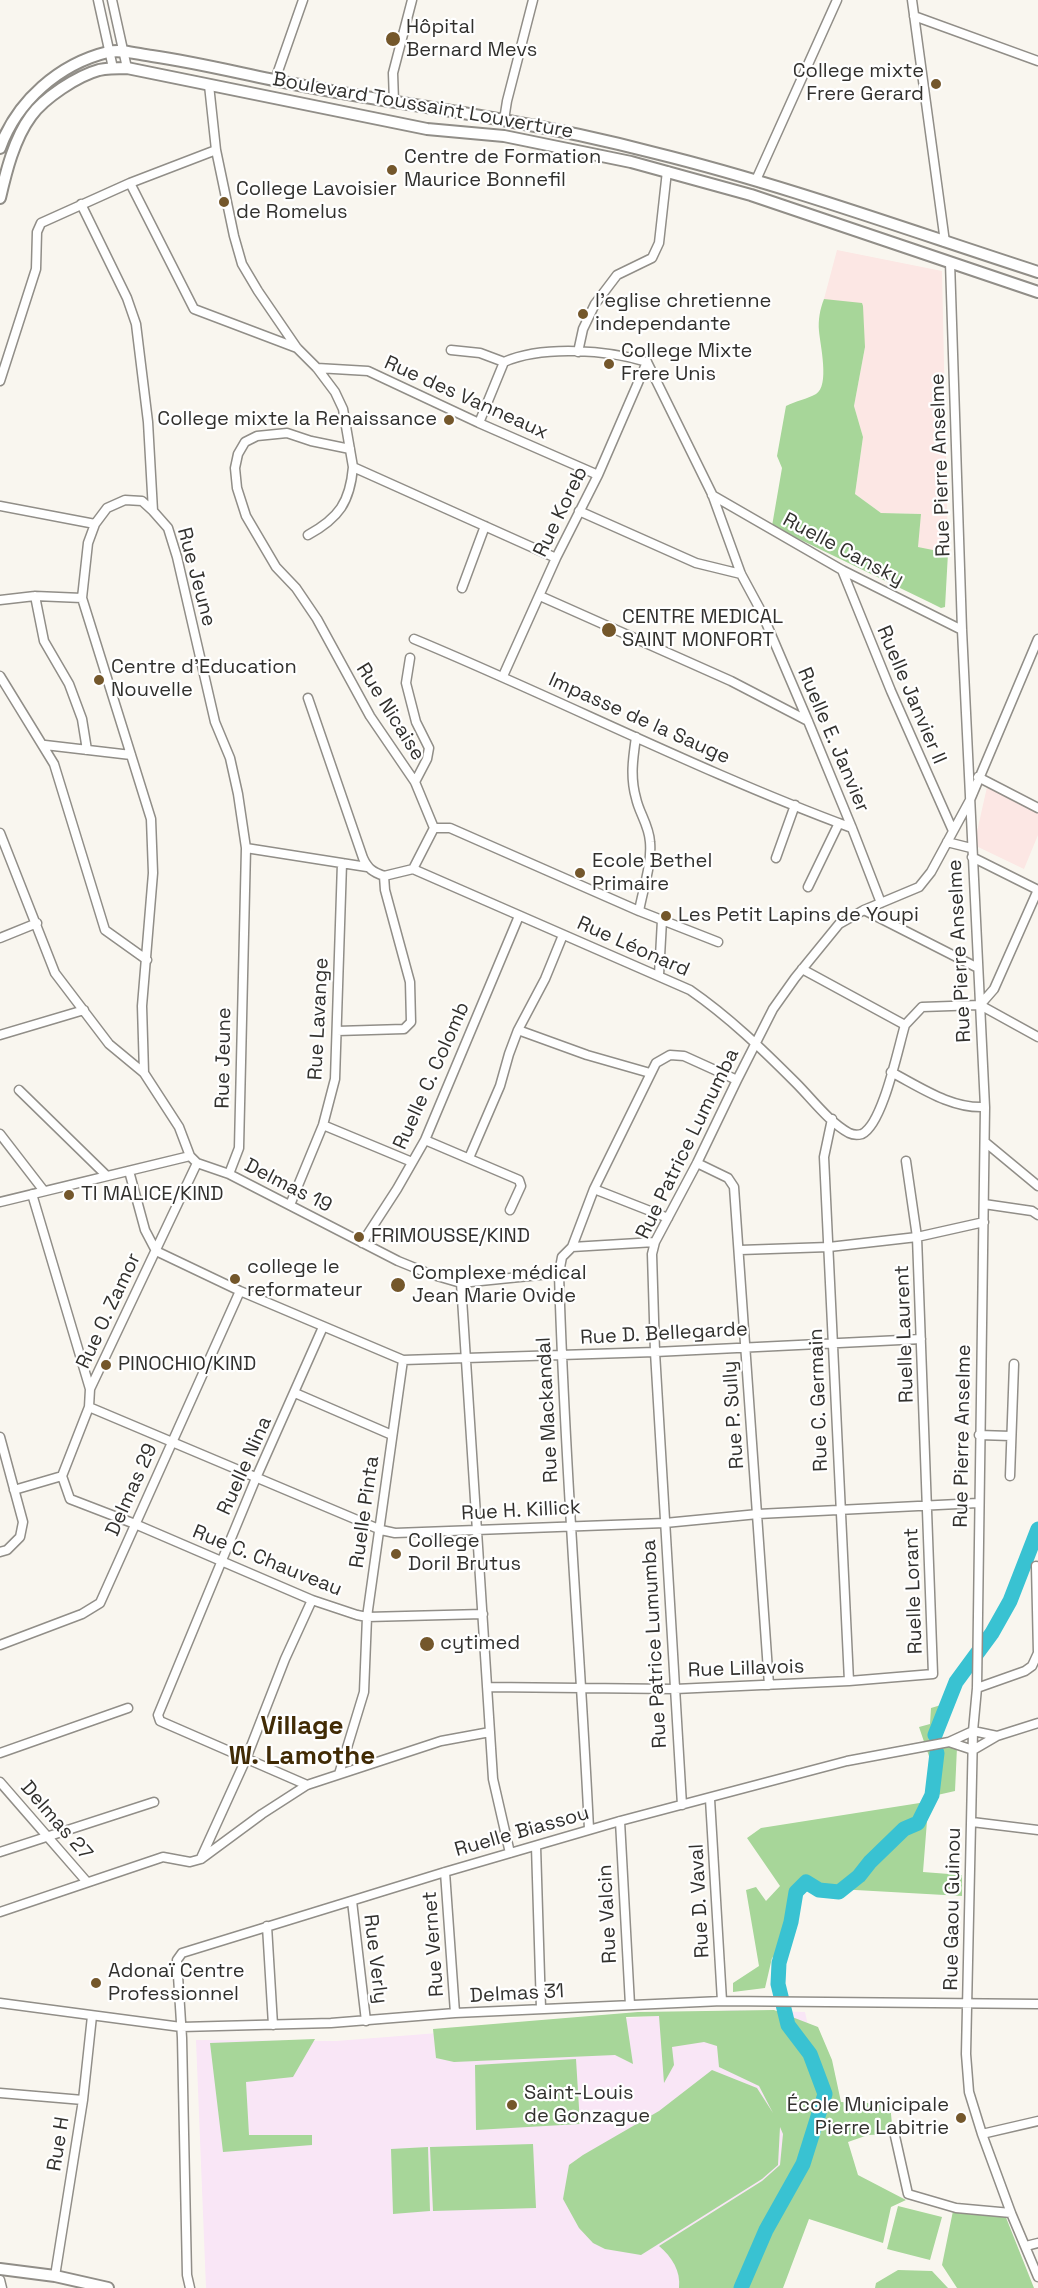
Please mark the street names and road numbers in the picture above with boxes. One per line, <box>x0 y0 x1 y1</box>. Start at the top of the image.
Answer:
street label: Boulevard Toussaint Louverture <box>271 68 575 144</box>
street label: Rue des Vanneaux <box>380 351 552 445</box>
street label: Rue Pierre Anselme <box>926 373 956 557</box>
street label: Rue Koreb <box>529 463 593 561</box>
street label: Ruelle Cansky <box>778 508 908 592</box>
street label: Rue Jeune <box>171 525 221 629</box>
street label: Ruelle Janvier II <box>871 622 951 768</box>
street label: Rue Nicaise <box>350 659 430 765</box>
street label: Ruelle E. Janvier <box>792 664 874 816</box>
street label: Impasse de la Sauge <box>544 668 734 770</box>
street label: Rue Pierre Anselme <box>943 859 977 1043</box>
street label: Rue Léonard <box>573 911 693 983</box>
street label: Rue Lavange <box>304 957 334 1081</box>
street label: Ruelle C. Colomb <box>389 998 475 1154</box>
street label: Rue Jeune <box>211 1007 237 1109</box>
street label: Rue Patrice Lumumba <box>631 1045 745 1243</box>
street label: Delmas 19 <box>240 1154 336 1218</box>
street label: Rue O. Zamor <box>72 1249 146 1373</box>
street label: Ruelle Laurent <box>891 1265 919 1403</box>
street label: Rue D. Bellegarde <box>580 1318 748 1350</box>
street label: Rue C. Germain <box>805 1328 833 1472</box>
street label: Rue Mackandal <box>532 1337 564 1483</box>
street label: Rue Pierre Anselme <box>949 1344 977 1528</box>
street label: Rue P. Sully <box>718 1360 750 1470</box>
street label: Ruelle Nina <box>213 1413 277 1519</box>
street label: Delmas 29 <box>101 1440 163 1540</box>
street label: Ruelle Pinta <box>345 1454 385 1570</box>
street label: Rue H. Killick <box>461 1496 581 1526</box>
street label: Rue C. Chauveau <box>189 1520 345 1602</box>
street label: Ruelle Lorant <box>900 1527 928 1655</box>
street label: Rue Patrice Lumumba <box>638 1539 672 1749</box>
street label: Rue Lillavois <box>687 1655 805 1683</box>
street label: Delmas 27 <box>15 1776 97 1866</box>
street label: Ruelle Biassou <box>452 1801 592 1863</box>
street label: Rue Gaou Guinou <box>940 1827 966 1991</box>
street label: Rue D. Vaval <box>685 1843 715 1959</box>
street label: Rue Valcin <box>593 1864 623 1964</box>
street label: Rue Vernet <box>418 1890 450 1998</box>
street label: Rue Verly <box>358 1913 392 2005</box>
street label: Delmas 31 <box>469 1980 565 2008</box>
street label: Rue H <box>43 2115 75 2173</box>

